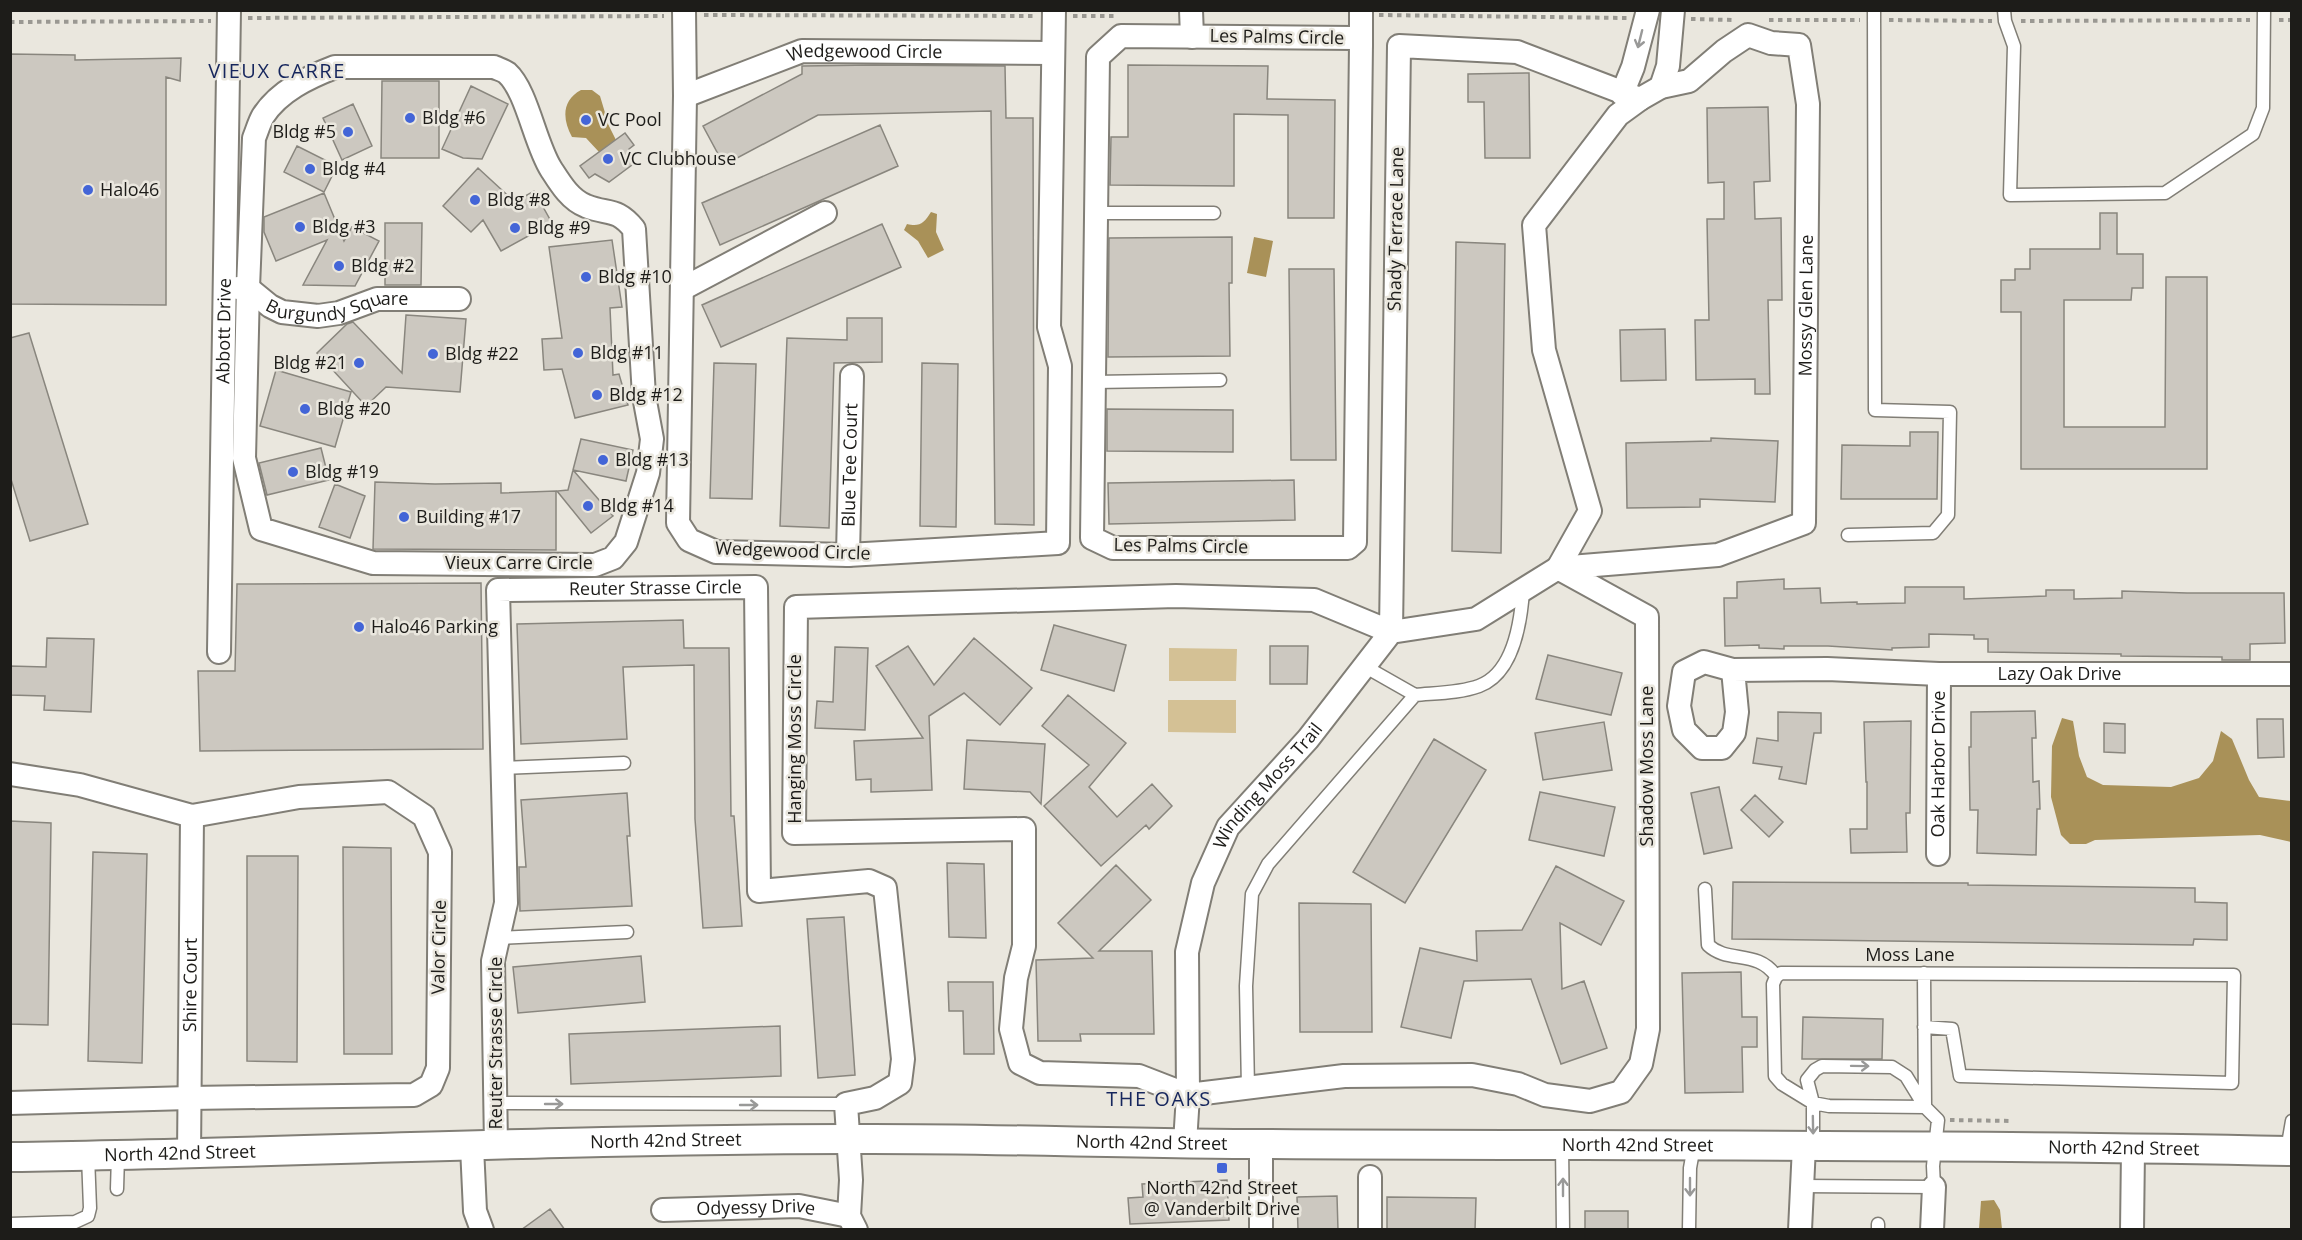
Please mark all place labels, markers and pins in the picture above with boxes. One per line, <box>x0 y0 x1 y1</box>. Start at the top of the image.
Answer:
place label: Bldg #6 <box>422 105 486 129</box>
place label: VC Pool <box>598 107 662 131</box>
marker: Bldg #6 <box>403 111 417 125</box>
marker: VC Pool <box>579 113 593 127</box>
place label: Bldg #5 <box>272 119 336 143</box>
marker: Bldg #5 <box>341 125 355 139</box>
place label: VC Clubhouse <box>620 146 736 170</box>
marker: VC Clubhouse <box>601 152 615 166</box>
place label: Bldg #4 <box>322 156 386 180</box>
marker: Bldg #4 <box>303 162 317 176</box>
place label: Halo46 <box>100 177 159 201</box>
marker: Halo46 <box>81 183 95 197</box>
place label: Bldg #8 <box>487 187 551 211</box>
marker: Bldg #8 <box>468 193 482 207</box>
place label: Bldg #3 <box>312 214 376 238</box>
place label: Bldg #9 <box>527 215 591 239</box>
marker: Bldg #3 <box>293 220 307 234</box>
marker: Bldg #9 <box>508 221 522 235</box>
place label: Bldg #2 <box>351 253 415 277</box>
marker: Bldg #2 <box>332 259 346 273</box>
place label: Bldg #10 <box>598 264 672 288</box>
marker: Bldg #10 <box>579 270 593 284</box>
place label: Bldg #11 <box>590 340 664 364</box>
place label: Bldg #22 <box>445 341 519 365</box>
marker: Bldg #11 <box>571 346 585 360</box>
marker: Bldg #22 <box>426 347 440 361</box>
place label: Bldg #21 <box>273 350 347 374</box>
marker: Bldg #21 <box>352 356 366 370</box>
place label: Bldg #12 <box>609 382 683 406</box>
marker: Bldg #12 <box>590 388 604 402</box>
place label: Bldg #20 <box>317 396 391 420</box>
marker: Bldg #20 <box>298 402 312 416</box>
place label: Bldg #13 <box>615 447 689 471</box>
marker: Bldg #13 <box>596 453 610 467</box>
place label: Bldg #19 <box>305 459 379 483</box>
marker: Bldg #19 <box>286 465 300 479</box>
place label: Bldg #14 <box>600 493 674 517</box>
marker: Bldg #14 <box>581 499 595 513</box>
place label: Building #17 <box>416 504 521 528</box>
marker: Building #17 <box>397 510 411 524</box>
place label: Halo46 Parking <box>371 614 498 638</box>
marker: Halo46 Parking <box>352 620 366 634</box>
marker: North 42nd Street @ Vanderbilt Drive <box>1215 1161 1229 1175</box>
place label: North 42nd Street @ Vanderbilt Drive <box>1144 1175 1300 1220</box>

